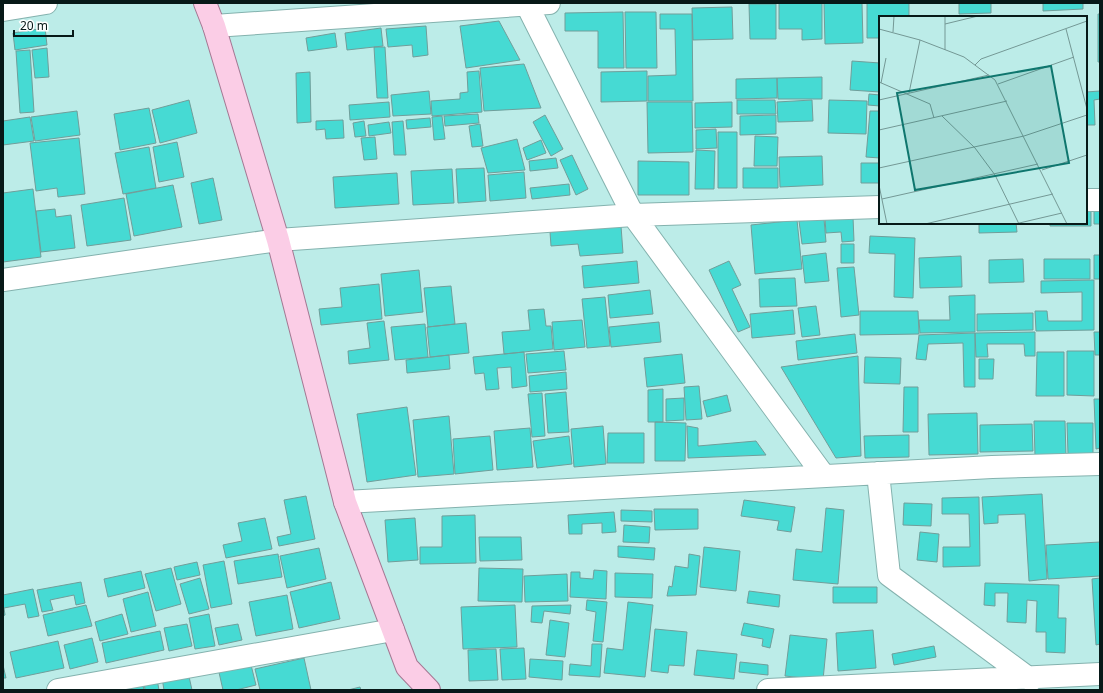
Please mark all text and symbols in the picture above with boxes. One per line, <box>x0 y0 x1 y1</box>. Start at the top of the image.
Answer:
scale bar <box>14 12 73 38</box>
inset map <box>879 16 1087 224</box>
text: 20 m <box>20 17 48 34</box>

